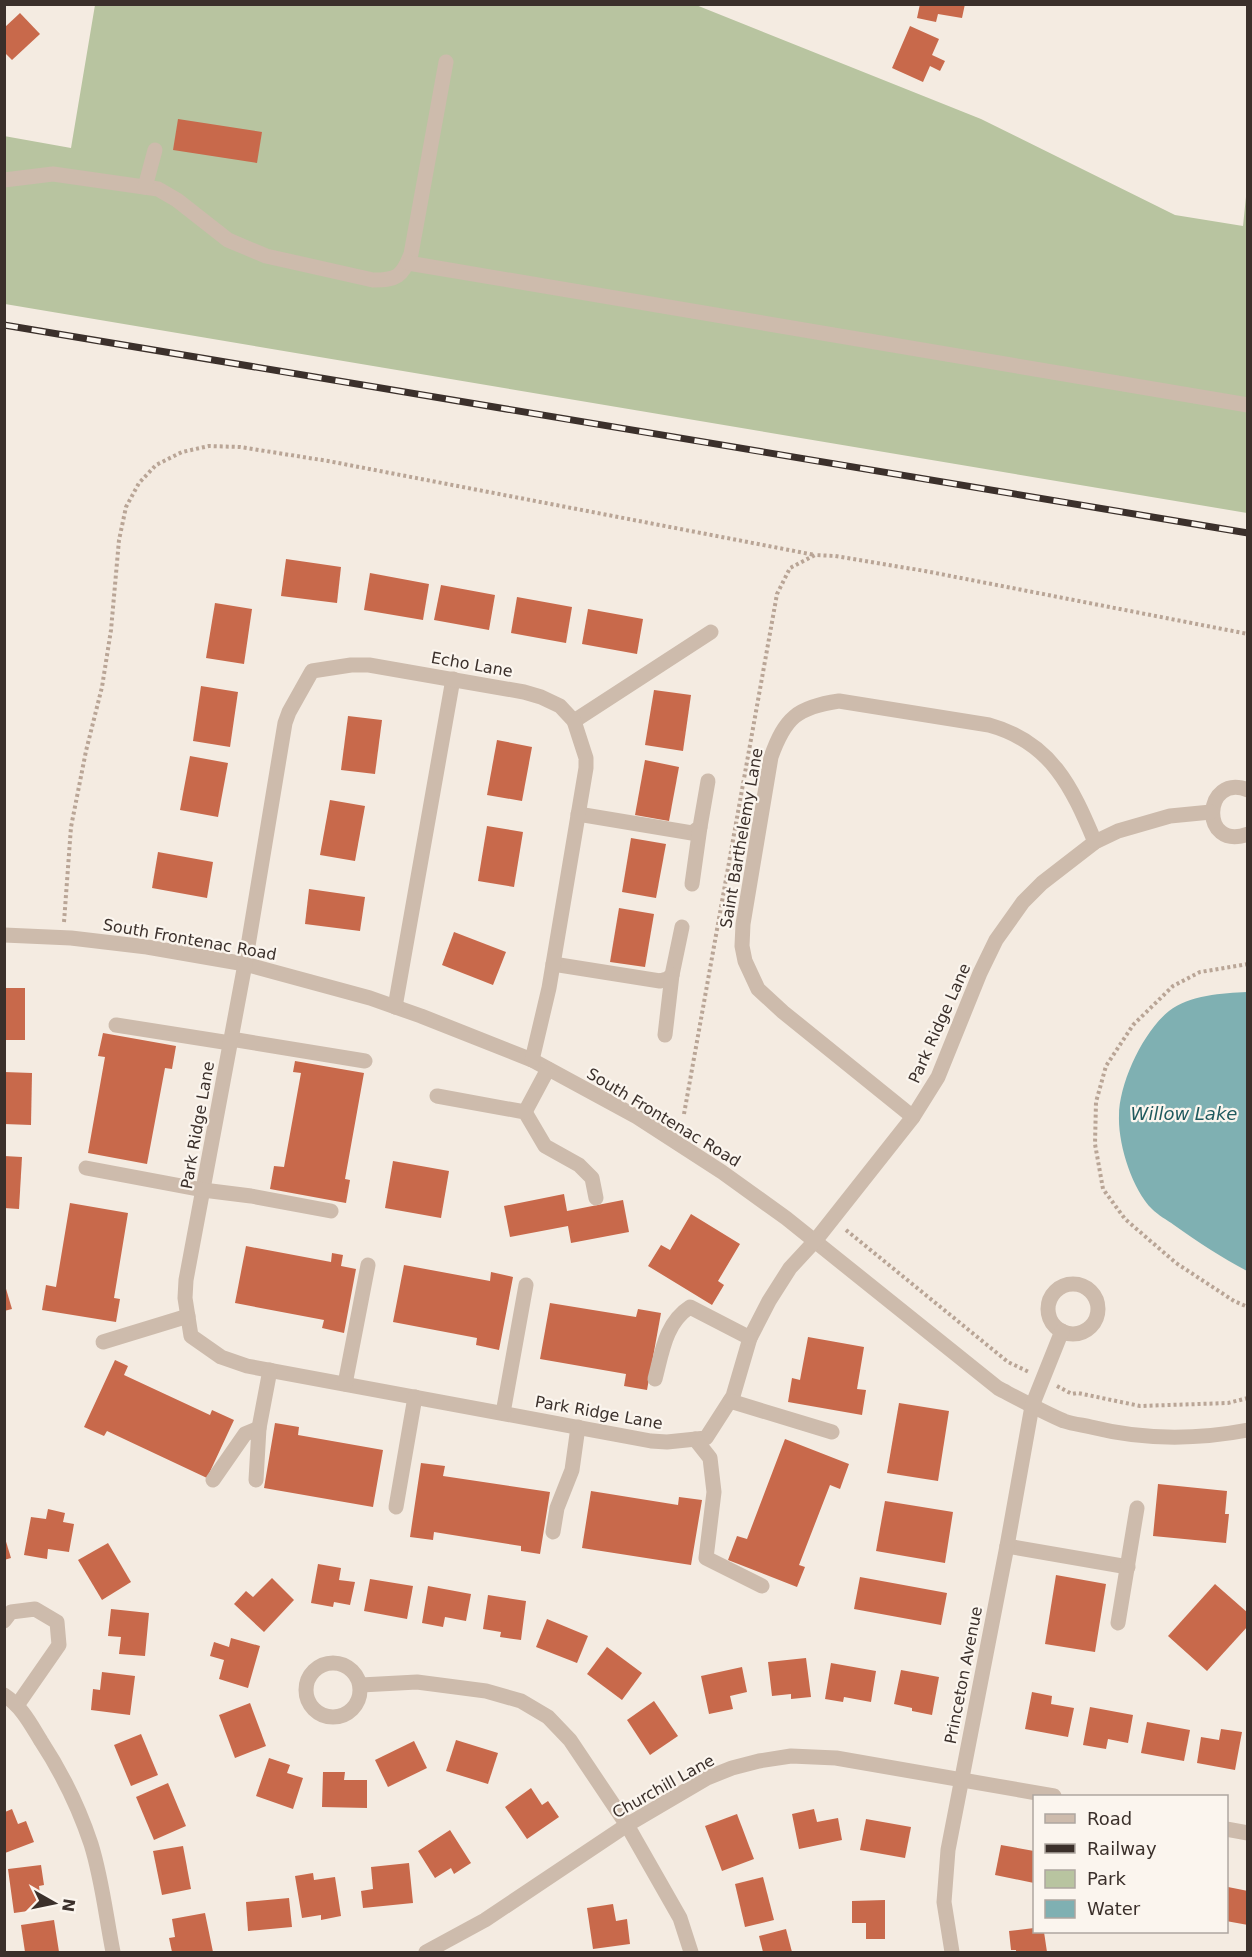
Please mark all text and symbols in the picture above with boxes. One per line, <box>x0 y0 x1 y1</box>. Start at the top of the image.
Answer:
street label: Echo Lane <box>430 648 514 681</box>
street label: Saint Barthelemy Lane <box>716 746 767 930</box>
street label: South Frontenac Road <box>102 915 278 964</box>
street label: Park Ridge Lane <box>905 960 974 1086</box>
street label: Park Ridge Lane <box>177 1060 218 1190</box>
street label: South Frontenac Road <box>583 1064 744 1171</box>
water label: Willow Lake <box>1131 1103 1237 1124</box>
street label: Park Ridge Lane <box>534 1392 664 1433</box>
street label: Princeton Avenue <box>941 1605 986 1746</box>
street label: Churchill Lane <box>609 1751 718 1822</box>
legend <box>1033 1795 1228 1933</box>
text: Road <box>1087 1808 1132 1829</box>
text: Railway <box>1087 1838 1157 1859</box>
text: Park <box>1087 1868 1126 1889</box>
north arrow <box>24 1873 84 1933</box>
text: N <box>58 1897 79 1913</box>
text: Water <box>1087 1898 1141 1919</box>

